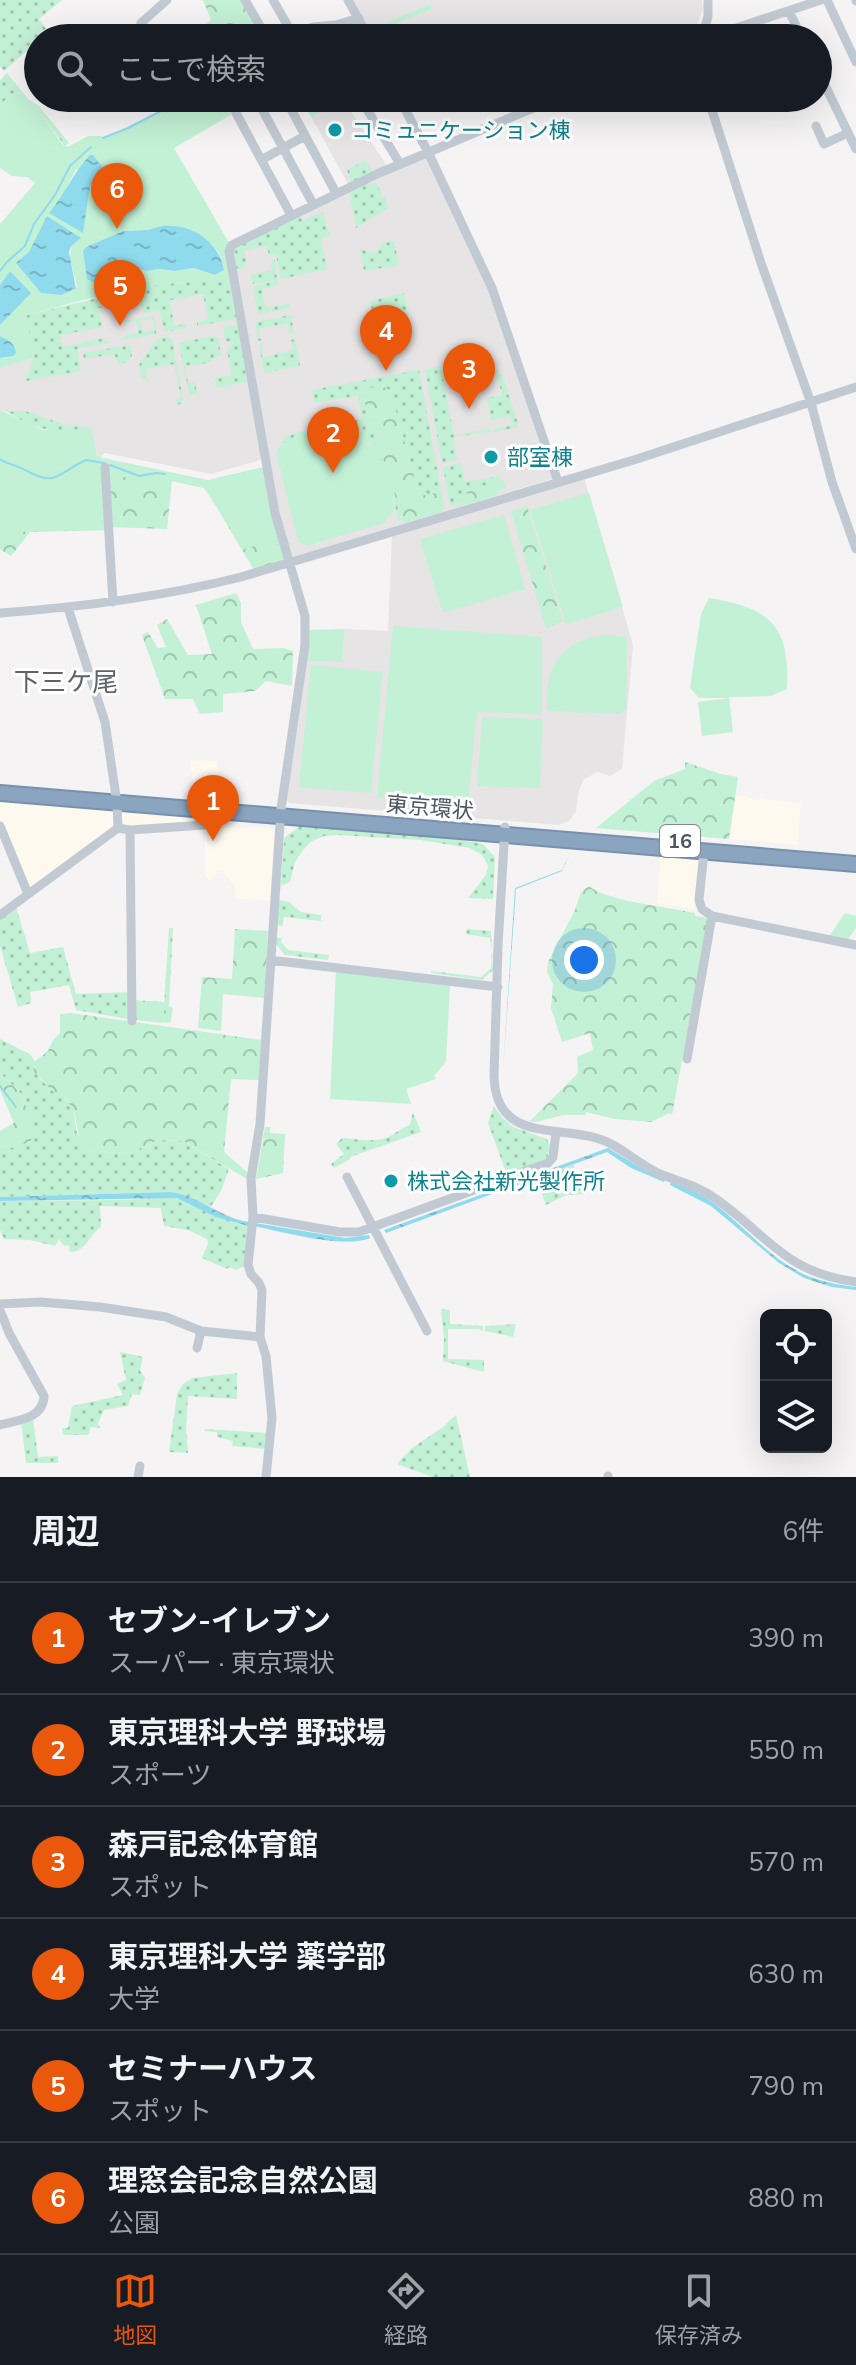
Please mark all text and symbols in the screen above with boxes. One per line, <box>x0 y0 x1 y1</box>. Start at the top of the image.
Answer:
search box <box>24 24 832 112</box>
icon: search <box>52 46 96 90</box>
text: ここで検索 <box>116 50 266 91</box>
place label: コミュニケーション棟 <box>351 116 571 146</box>
marker: コミュニケーション棟 <box>326 121 344 139</box>
pin: 6 <box>91 163 143 229</box>
pin: 5 <box>94 260 146 326</box>
pin: 4 <box>360 305 412 371</box>
pin: 3 <box>443 343 495 409</box>
pin: 2 <box>307 407 359 473</box>
place label: 部室棟 <box>507 443 573 473</box>
marker: 部室棟 <box>482 448 500 466</box>
district label: 下三ケ尾 <box>14 665 118 700</box>
pin: 1 <box>187 775 239 841</box>
street label: 東京環状 <box>385 789 475 827</box>
road number: 16 <box>660 825 700 857</box>
your location <box>564 940 604 980</box>
place label: 株式会社新光製作所 <box>407 1167 605 1197</box>
marker: 株式会社新光製作所 <box>382 1172 400 1190</box>
map controls <box>760 1309 832 1453</box>
button: locate <box>760 1309 832 1381</box>
button: layers <box>760 1381 832 1453</box>
text: 周辺 <box>32 1509 100 1555</box>
text: 6件 <box>782 1514 824 1549</box>
text: セブン-イレブン <box>108 1601 331 1642</box>
text: 1 <box>50 1621 66 1656</box>
text: 390 m <box>748 1621 824 1656</box>
text: スーパー · 東京環状 <box>108 1646 335 1681</box>
text: 東京理科大学 野球場 <box>108 1713 386 1754</box>
text: 2 <box>50 1733 66 1768</box>
text: 550 m <box>748 1733 824 1768</box>
text: スポーツ <box>108 1758 211 1793</box>
text: 森戸記念体育館 <box>108 1825 318 1866</box>
text: 3 <box>50 1845 66 1880</box>
text: 570 m <box>748 1845 824 1880</box>
text: スポット <box>108 1870 212 1905</box>
text: 東京理科大学 薬学部 <box>108 1937 386 1978</box>
text: 4 <box>50 1957 66 1992</box>
text: 630 m <box>748 1957 824 1992</box>
text: 大学 <box>108 1982 160 2017</box>
text: セミナーハウス <box>108 2049 317 2090</box>
text: 5 <box>50 2069 66 2104</box>
text: 790 m <box>748 2069 824 2104</box>
text: スポット <box>108 2094 212 2129</box>
text: 理窓会記念自然公園 <box>108 2161 378 2202</box>
text: 6 <box>50 2181 66 2216</box>
text: 880 m <box>748 2181 824 2216</box>
text: 公園 <box>108 2206 160 2241</box>
tab: 地図 <box>113 2269 157 2351</box>
tab: 経路 <box>384 2269 428 2351</box>
tab: 保存済み <box>655 2269 743 2351</box>

